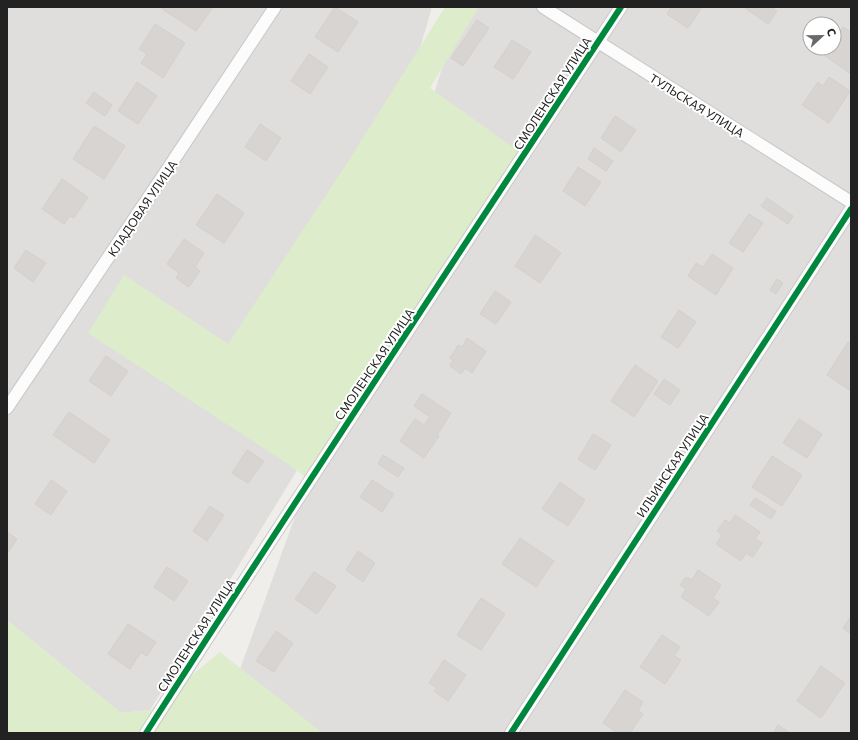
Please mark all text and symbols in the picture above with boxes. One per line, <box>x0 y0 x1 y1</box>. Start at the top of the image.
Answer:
north arrow <box>802 16 842 56</box>
text: С <box>824 26 839 38</box>
street label: СМОЛЕНСКАЯ УЛИЦА <box>510 34 594 152</box>
street label: ТУЛЬСКАЯ УЛИЦА <box>647 70 747 140</box>
street label: КЛАДОВАЯ УЛИЦА <box>104 157 180 259</box>
street label: СМОЛЕНСКАЯ УЛИЦА <box>331 306 417 422</box>
street label: ИЛЬИНСКАЯ УЛИЦА <box>633 410 711 520</box>
street label: СМОЛЕНСКАЯ УЛИЦА <box>154 576 238 694</box>

